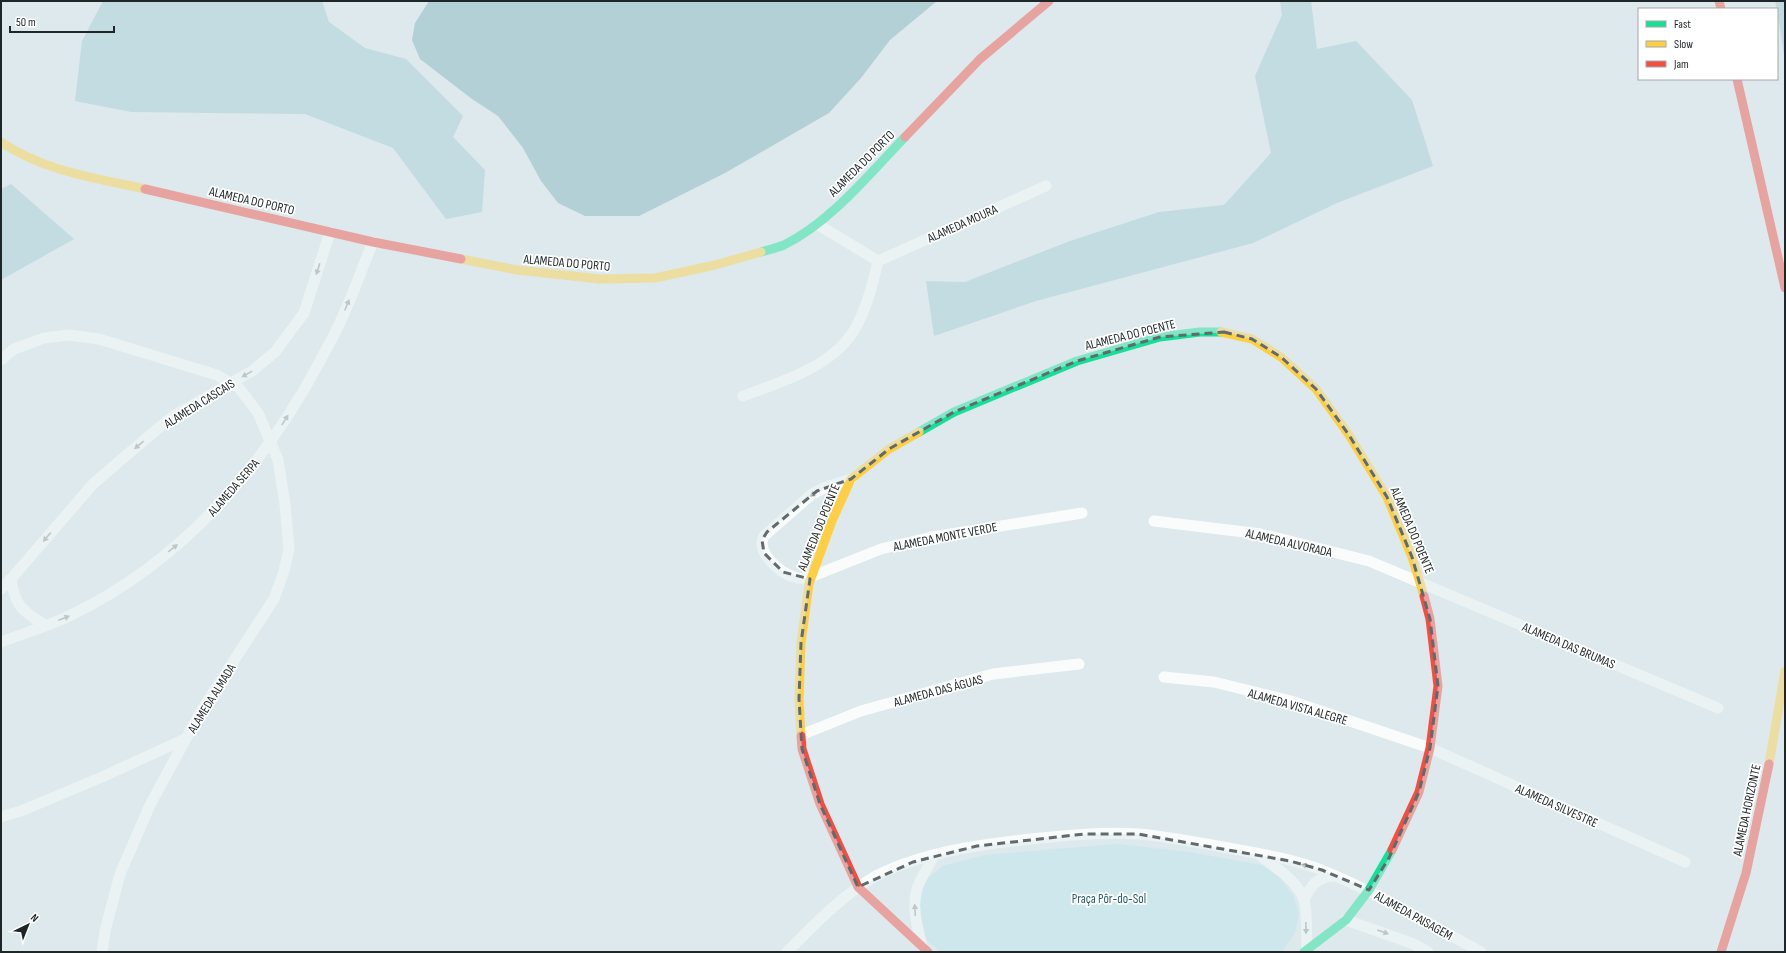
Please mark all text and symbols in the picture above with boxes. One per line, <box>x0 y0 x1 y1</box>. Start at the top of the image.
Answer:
scale bar <box>10 8 114 34</box>
legend <box>1638 8 1778 80</box>
text: 50 m <box>16 15 36 30</box>
text: Fast <box>1674 17 1691 32</box>
text: Slow <box>1674 37 1693 52</box>
text: Jam <box>1673 57 1689 72</box>
street label: ALAMEDA DO PORTO <box>825 127 898 201</box>
street label: ALAMEDA DO PORTO <box>207 183 296 219</box>
street label: ALAMEDA MOURA <box>924 201 1000 247</box>
street label: ALAMEDA DO PORTO <box>522 251 611 275</box>
one-way arrow <box>315 263 321 275</box>
one-way arrow <box>345 299 351 311</box>
street label: ALAMEDA DO POENTE <box>1083 316 1177 354</box>
one-way arrow <box>241 370 253 377</box>
street label: ALAMEDA CASCAIS <box>160 376 238 432</box>
one-way arrow <box>282 414 289 425</box>
one-way arrow <box>134 440 144 449</box>
street label: ALAMEDA SERPA <box>204 455 263 520</box>
street label: ALAMEDA DO POENTE <box>794 482 844 574</box>
street label: ALAMEDA DO POENTE <box>1386 484 1437 576</box>
one-way arrow <box>810 489 820 497</box>
street label: ALAMEDA MONTE VERDE <box>891 519 998 555</box>
street label: ALAMEDA ALVORADA <box>1243 525 1334 561</box>
one-way arrow <box>43 531 52 542</box>
one-way arrow <box>167 544 178 553</box>
one-way arrow <box>58 615 70 621</box>
street label: ALAMEDA DAS BRUMAS <box>1519 619 1618 673</box>
street label: ALAMEDA ALMADA <box>184 661 240 737</box>
street label: ALAMEDA DAS ÁGUAS <box>891 671 985 711</box>
street label: ALAMEDA VISTA ALEGRE <box>1245 685 1349 729</box>
street label: ALAMEDA HORIZONTE <box>1729 763 1765 859</box>
street label: ALAMEDA SILVESTRE <box>1512 780 1600 831</box>
one-way arrow <box>1300 863 1312 869</box>
street label: ALAMEDA PAISAGEM <box>1371 887 1456 944</box>
park label: Praça Pôr-do-Sol <box>1072 891 1146 907</box>
one-way arrow <box>912 904 919 916</box>
north arrow <box>8 905 48 945</box>
text: N <box>28 911 41 925</box>
one-way arrow <box>1303 922 1309 935</box>
one-way arrow <box>1377 930 1389 936</box>

